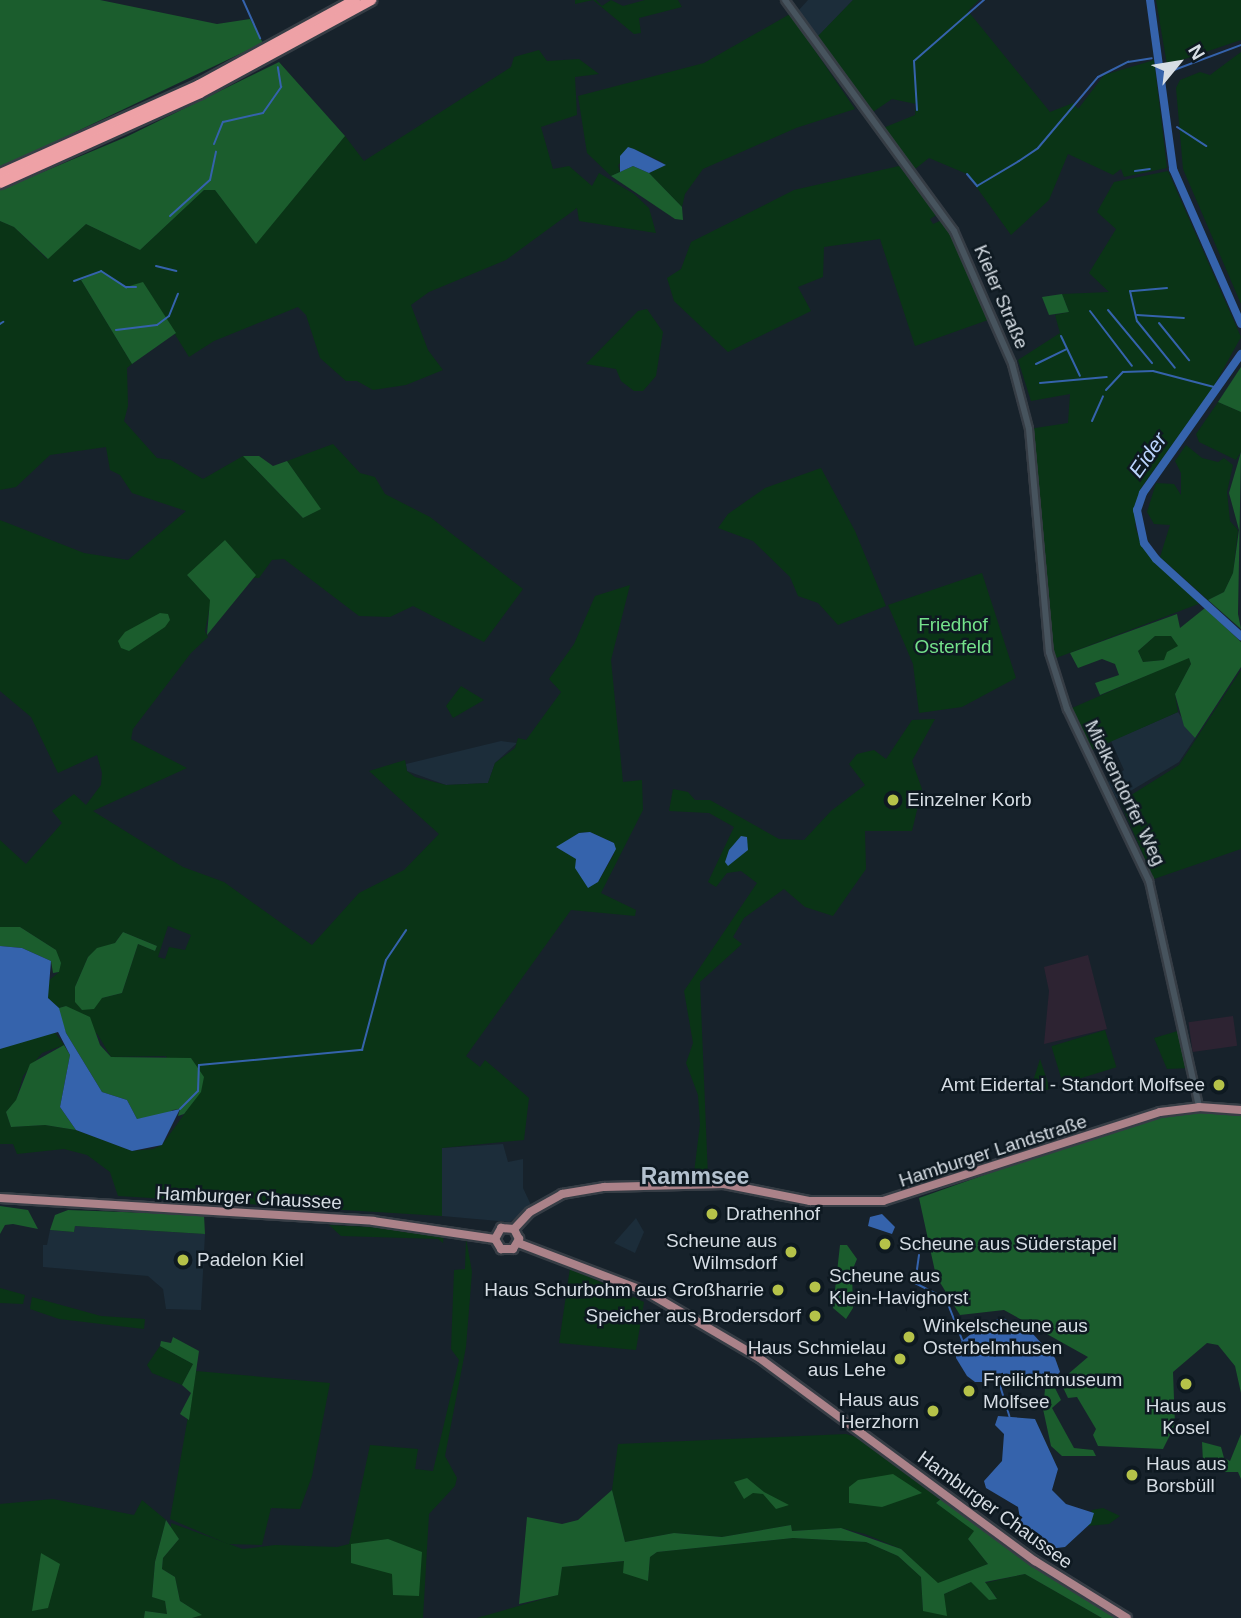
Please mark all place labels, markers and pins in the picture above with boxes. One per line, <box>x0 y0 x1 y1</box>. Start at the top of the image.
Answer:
place label: Einzelner Korb <box>907 789 1032 811</box>
marker: Einzelner Korb <box>885 792 901 808</box>
place label: Amt Eidertal - Standort Molfsee <box>941 1074 1205 1096</box>
marker: Amt Eidertal - Standort Molfsee <box>1211 1077 1227 1093</box>
place label: Drathenhof <box>726 1203 820 1225</box>
marker: Drathenhof <box>704 1206 720 1222</box>
place label: Scheune aus Wilmsdorf <box>666 1230 777 1274</box>
place label: Scheune aus Süderstapel <box>899 1233 1117 1255</box>
marker: Scheune aus Süderstapel <box>877 1236 893 1252</box>
marker: Scheune aus Wilmsdorf <box>783 1244 799 1260</box>
place label: Padelon Kiel <box>197 1249 304 1271</box>
marker: Padelon Kiel <box>175 1252 191 1268</box>
place label: Scheune aus Klein-Havighorst <box>829 1265 968 1309</box>
place label: Haus Schurbohm aus Großharrie <box>484 1279 764 1301</box>
marker: Scheune aus Klein-Havighorst <box>807 1279 823 1295</box>
marker: Haus Schurbohm aus Großharrie <box>770 1282 786 1298</box>
place label: Speicher aus Brodersdorf <box>586 1305 801 1327</box>
marker: Speicher aus Brodersdorf <box>807 1308 823 1324</box>
place label: Winkelscheune aus Osterbelmhusen <box>923 1315 1088 1359</box>
marker: Winkelscheune aus Osterbelmhusen <box>901 1329 917 1345</box>
place label: Haus Schmielau aus Lehe <box>748 1337 886 1381</box>
marker: Haus Schmielau aus Lehe <box>892 1351 908 1367</box>
place label: Freilichtmuseum Molfsee <box>983 1369 1122 1413</box>
marker: Haus aus Kosel <box>1178 1376 1194 1392</box>
marker: Freilichtmuseum Molfsee <box>961 1383 977 1399</box>
place label: Haus aus Herzhorn <box>839 1389 919 1433</box>
place label: Haus aus Kosel <box>1146 1395 1226 1439</box>
marker: Haus aus Herzhorn <box>925 1403 941 1419</box>
place label: Haus aus Borsbüll <box>1146 1453 1226 1497</box>
marker: Haus aus Borsbüll <box>1124 1467 1140 1483</box>

